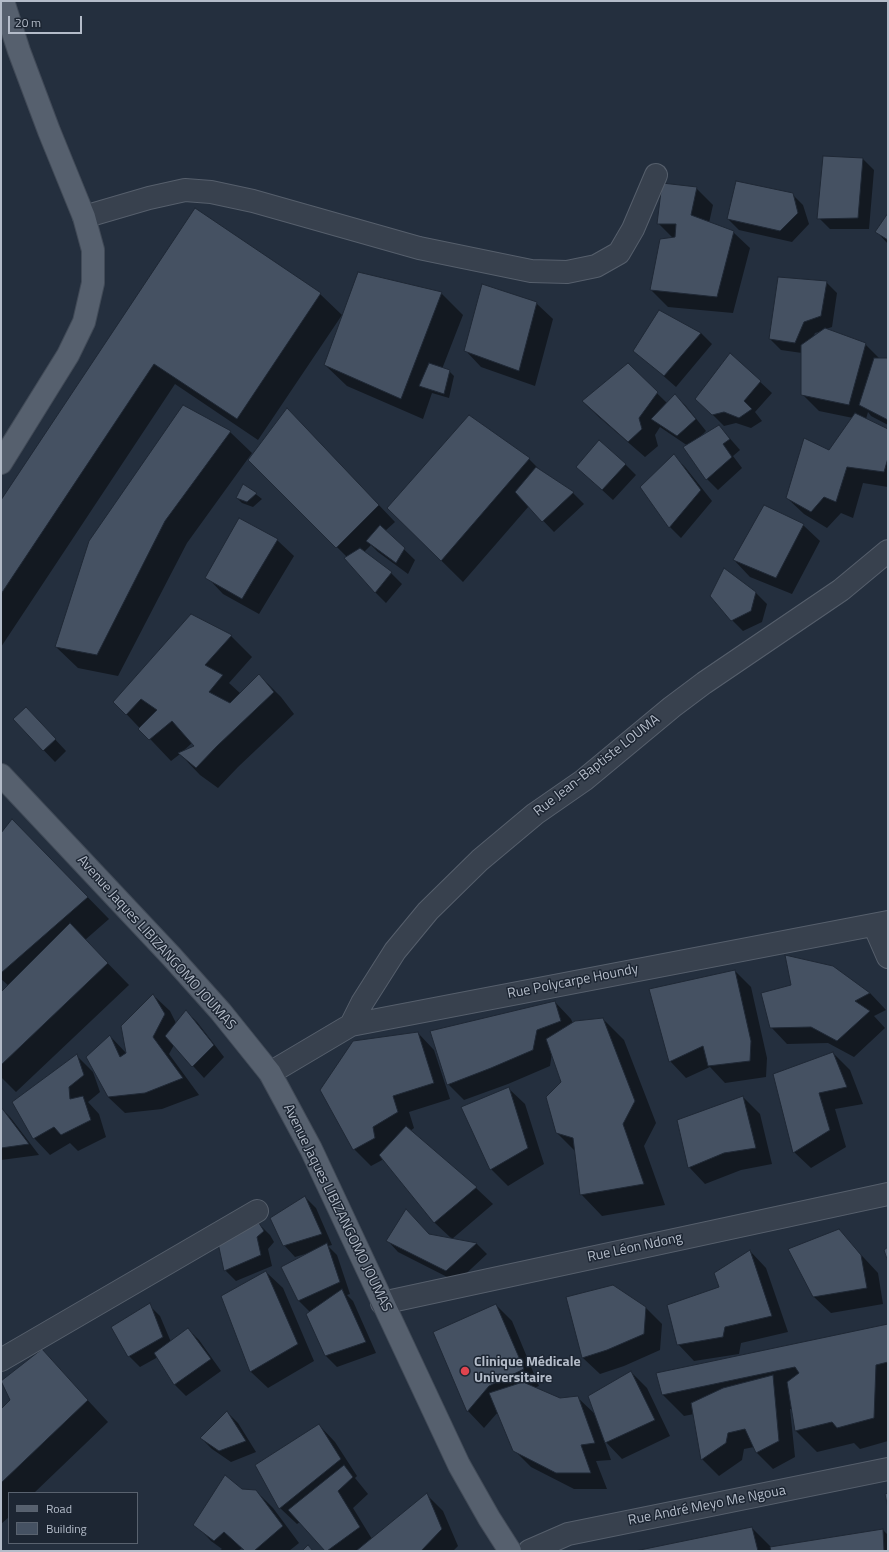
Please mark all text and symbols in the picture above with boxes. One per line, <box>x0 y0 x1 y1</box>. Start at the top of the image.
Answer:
scale bar <box>10 8 84 34</box>
text: 20 m <box>15 13 41 32</box>
street label: Rue Jean-Baptiste LOUMA <box>531 712 663 820</box>
street label: Avenue Jaques LIBIZANGOMO JOUMAS <box>73 852 239 1034</box>
street label: Rue Polycarpe Houndy <box>506 961 640 1003</box>
street label: Avenue Jaques LIBIZANGOMO JOUMAS <box>279 1102 395 1314</box>
street label: Rue Léon Ndong <box>586 1230 684 1266</box>
place label: Clinique Médicale Universitaire <box>474 1355 581 1388</box>
marker: Clinique Médicale Universitaire <box>459 1365 471 1377</box>
street label: Rue André Meyo Me Ngoua <box>627 1482 787 1530</box>
legend <box>8 1492 138 1544</box>
text: Road <box>46 1499 72 1518</box>
text: Building <box>46 1519 87 1538</box>

